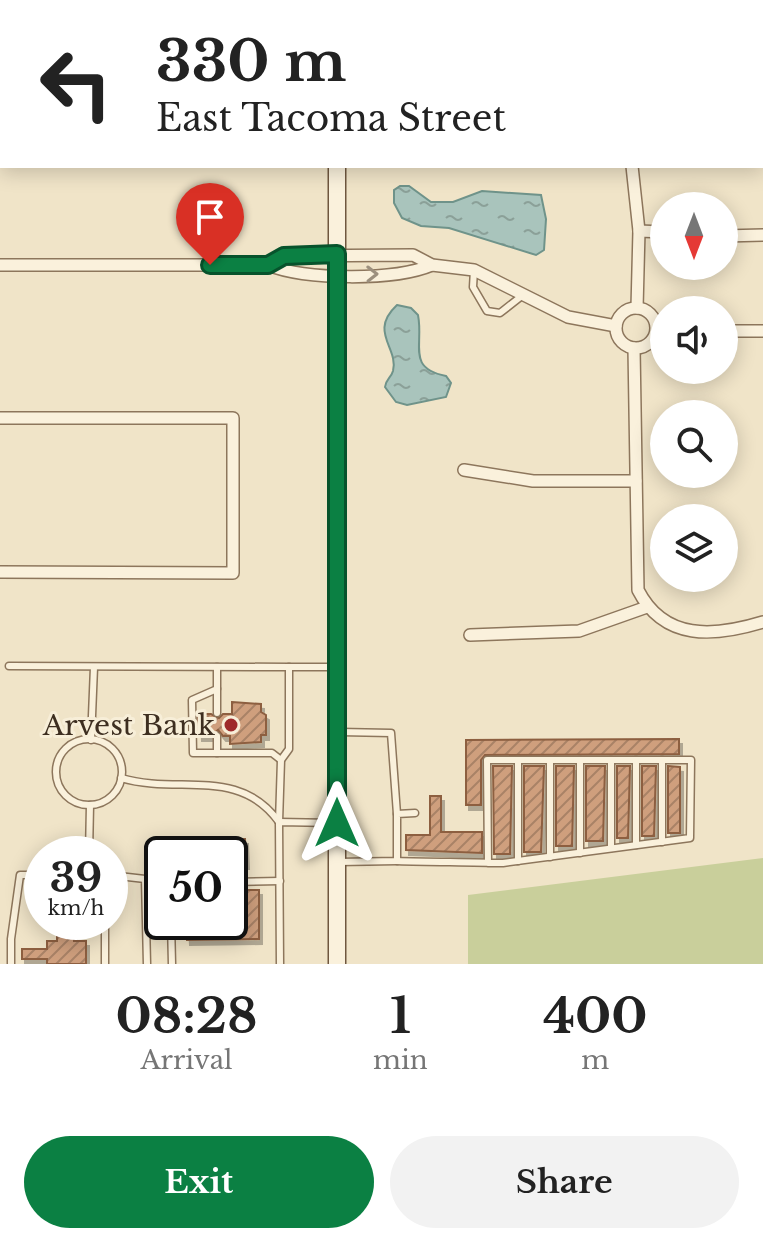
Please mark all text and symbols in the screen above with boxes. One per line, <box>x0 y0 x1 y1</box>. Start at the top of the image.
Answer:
text: 330 m <box>156 27 346 96</box>
icon: left <box>24 32 128 136</box>
text: East Tacoma Street <box>156 96 506 141</box>
pin <box>176 183 244 265</box>
north arrow <box>650 192 738 280</box>
map controls <box>650 192 738 592</box>
icon: arrive <box>188 195 232 239</box>
one-way arrow <box>366 265 379 283</box>
button: sound <box>650 296 738 384</box>
button: search <box>650 400 738 488</box>
button: layers <box>650 504 738 592</box>
place label: Arvest Bank <box>42 708 216 743</box>
marker: Arvest Bank <box>222 716 240 734</box>
position arrow <box>295 781 379 865</box>
speed limit sign: 50 <box>144 836 248 940</box>
text: 39 <box>50 853 102 903</box>
text: km/h <box>48 896 104 920</box>
text: 08:28 <box>115 986 258 1046</box>
text: 1 <box>390 986 411 1046</box>
text: 400 <box>543 986 648 1046</box>
text: Arrival <box>140 1044 233 1076</box>
text: min <box>373 1044 428 1076</box>
text: m <box>581 1044 609 1076</box>
button: Exit <box>24 1136 374 1228</box>
button: Share <box>390 1136 739 1228</box>

